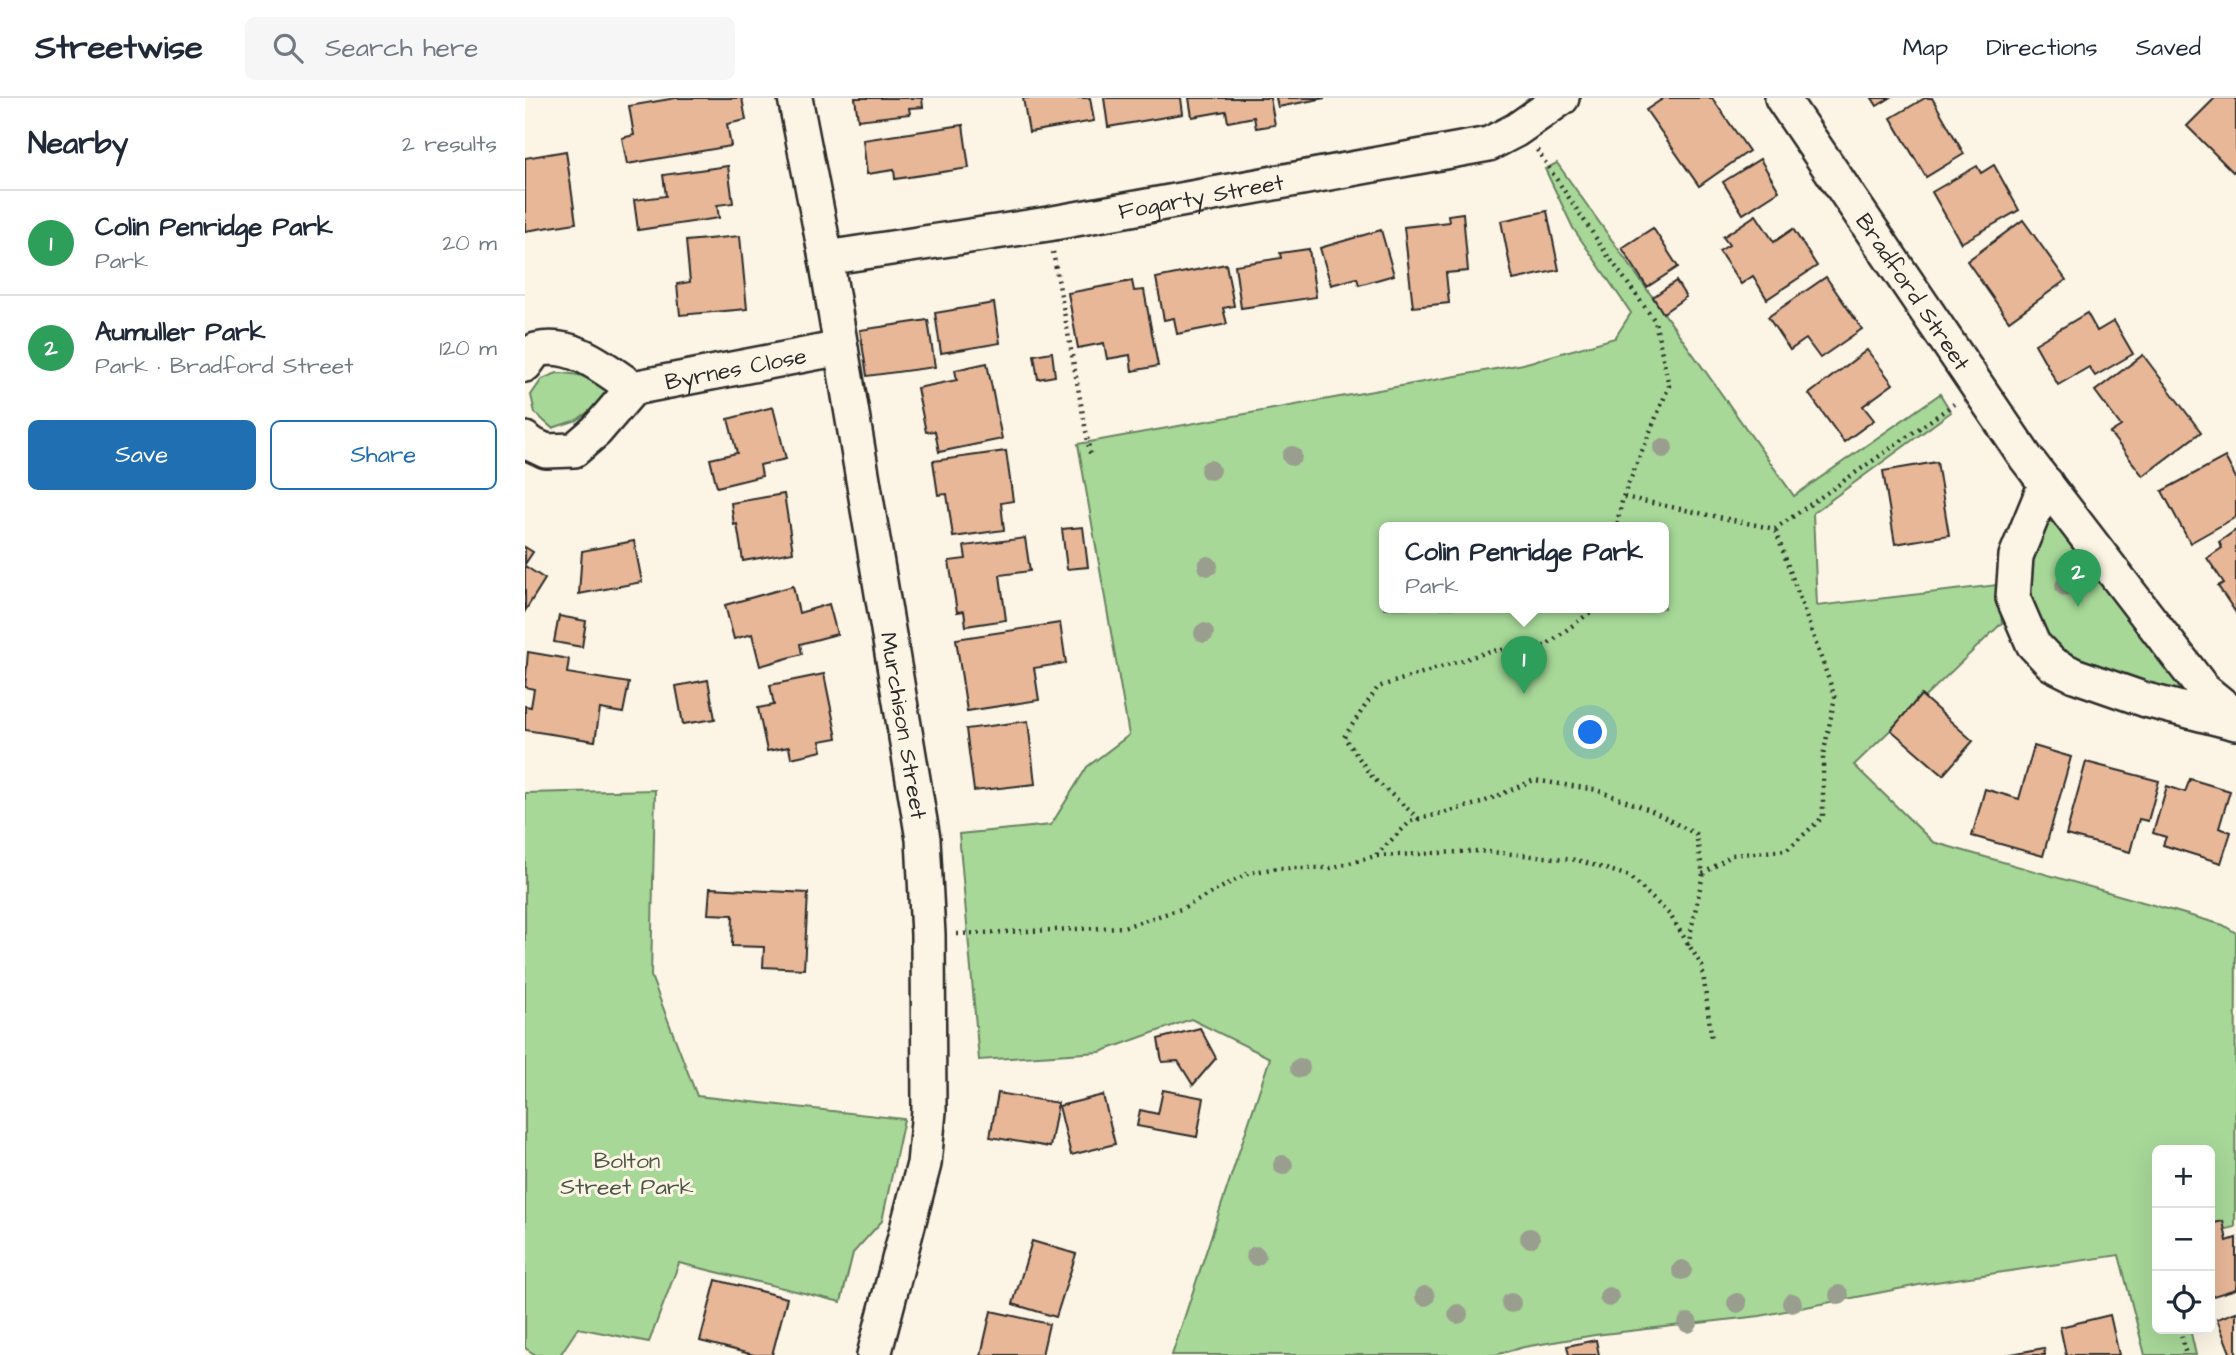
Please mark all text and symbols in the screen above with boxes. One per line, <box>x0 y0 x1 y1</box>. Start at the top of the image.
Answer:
search box <box>245 17 735 80</box>
text: Streetwise <box>35 25 203 71</box>
icon: search <box>269 29 307 67</box>
text: Search here <box>325 30 478 66</box>
text: Map <box>1903 31 1948 65</box>
text: Directions <box>1986 31 2098 65</box>
text: Saved <box>2136 31 2201 65</box>
text: Nearby <box>28 123 128 165</box>
text: 2 results <box>402 128 497 160</box>
street label: Fogarty Street <box>1116 166 1287 228</box>
street label: Bradford Street <box>1848 207 1978 378</box>
text: Colin Penridge Park <box>95 209 333 245</box>
text: 1 <box>50 227 52 259</box>
text: 20 m <box>442 227 497 259</box>
text: Park <box>95 245 148 277</box>
text: Aumuller Park <box>95 314 265 350</box>
text: 2 <box>44 332 58 364</box>
text: 120 m <box>439 332 497 364</box>
street label: Byrnes Close <box>662 340 809 398</box>
text: Park · Bradford Street <box>95 350 354 382</box>
button: Save <box>28 420 256 490</box>
button: Share <box>270 420 497 490</box>
popup <box>1379 522 1669 613</box>
text: Colin Penridge Park <box>1405 534 1643 570</box>
pin: 2 <box>2055 549 2101 607</box>
text: Park <box>1405 570 1458 602</box>
street label: Murchison Street <box>872 630 935 822</box>
pin: 1 <box>1501 636 1547 694</box>
your location <box>1573 715 1607 749</box>
park label: Bolton Street Park <box>560 1145 694 1203</box>
map controls <box>2152 1145 2215 1334</box>
button: + <box>2152 1145 2215 1208</box>
button: − <box>2152 1208 2215 1271</box>
button: locate <box>2152 1271 2215 1334</box>

